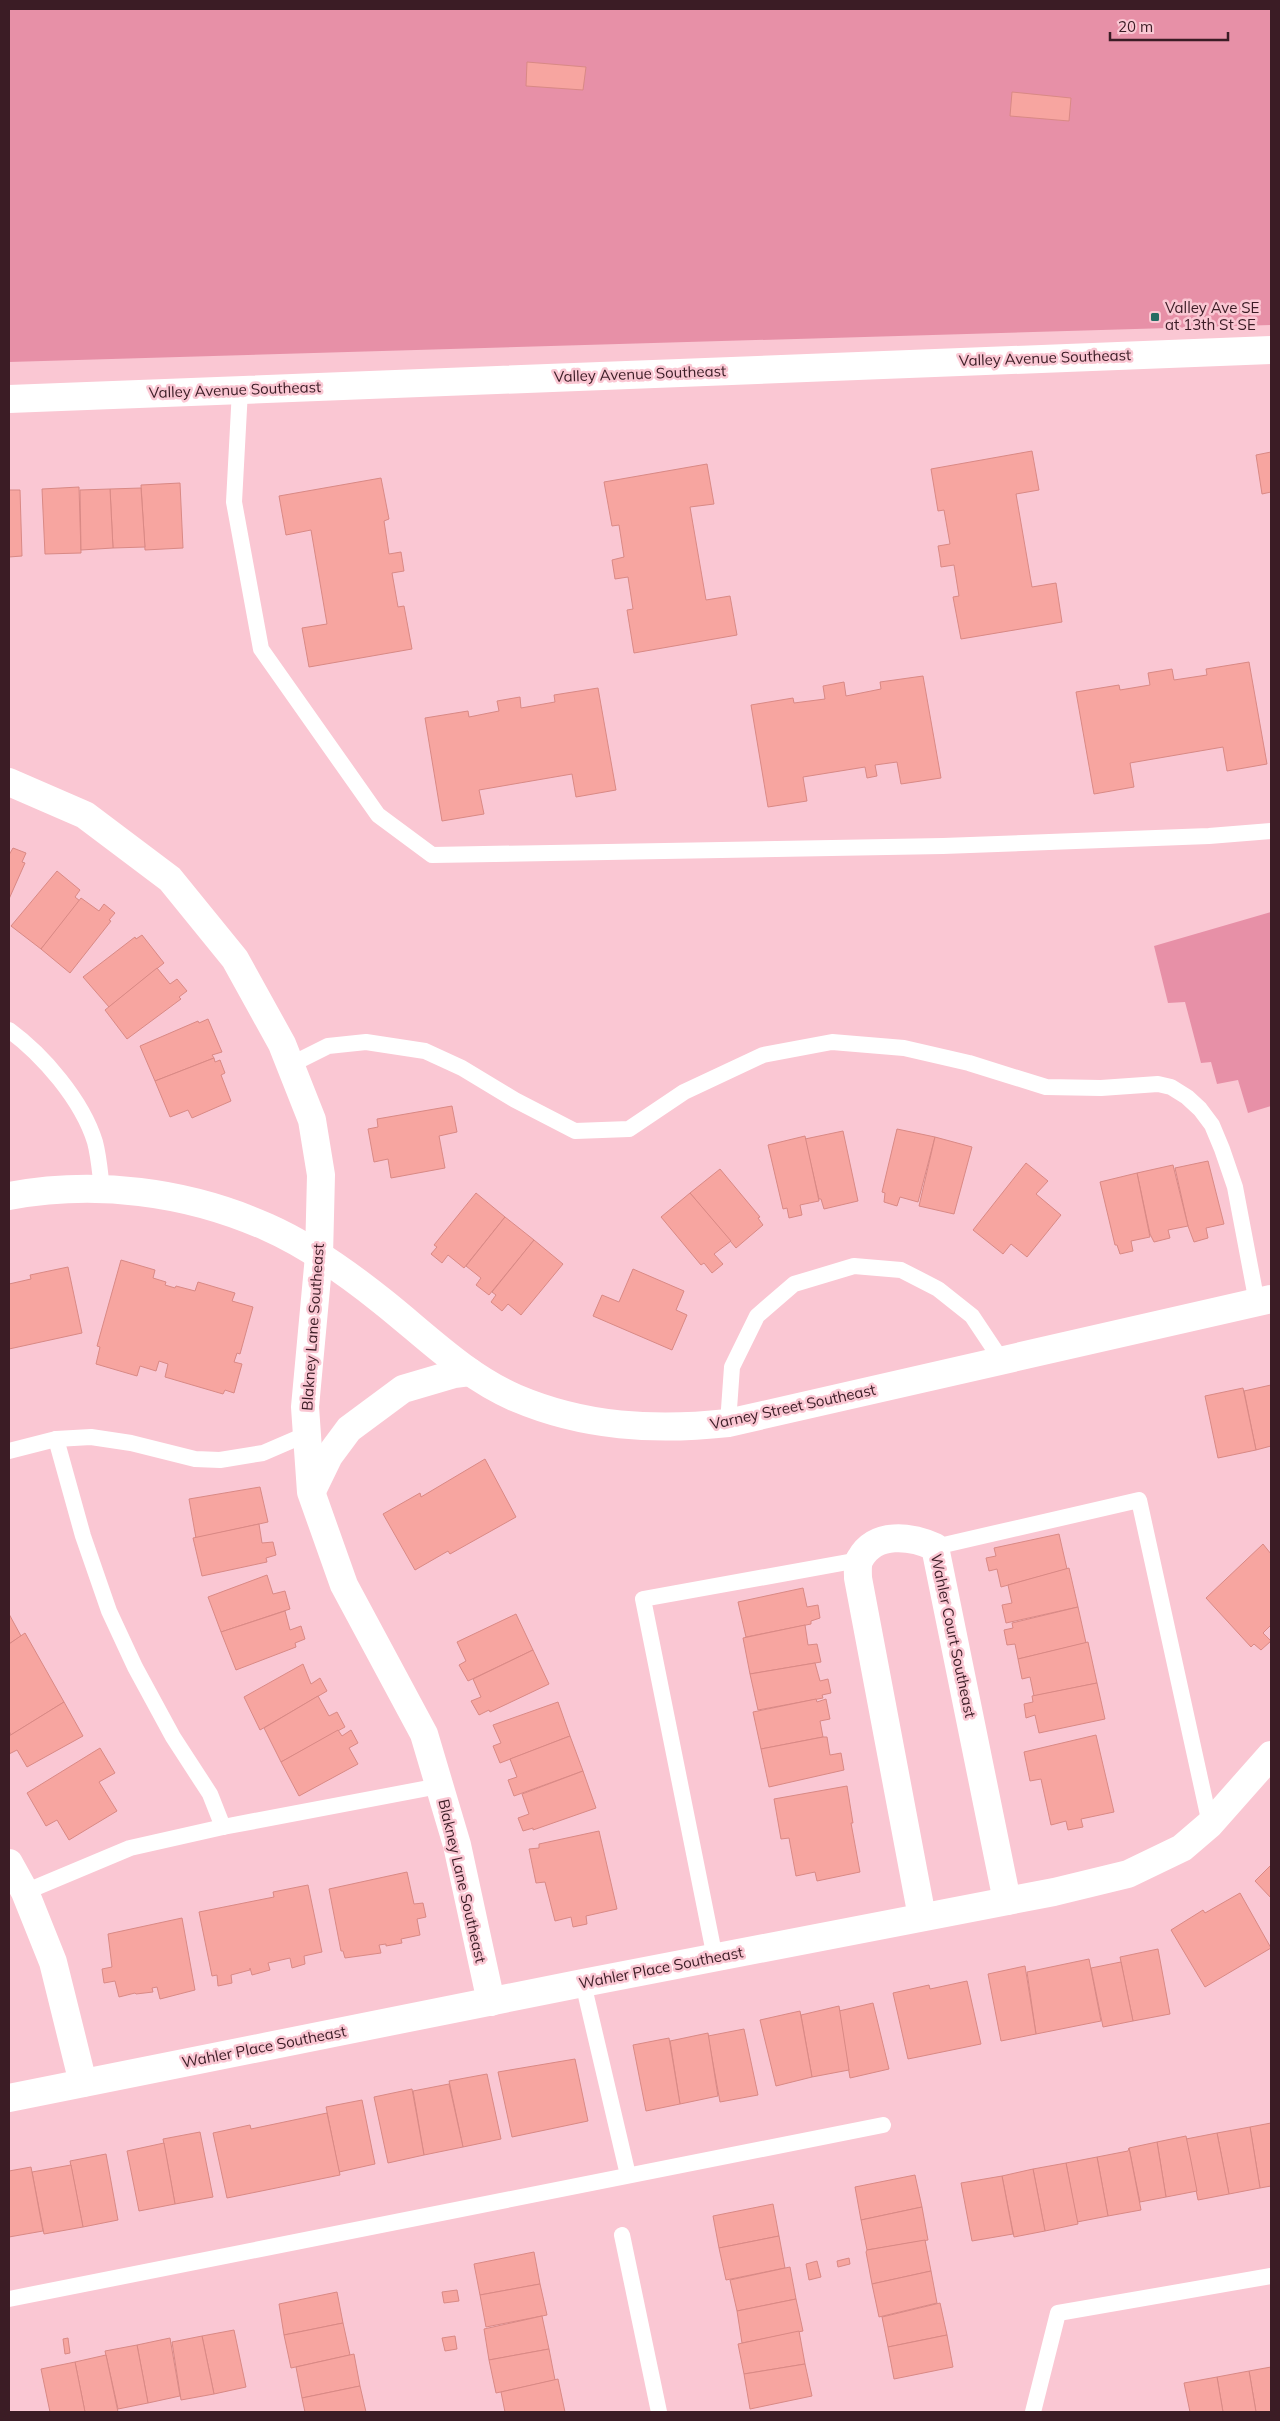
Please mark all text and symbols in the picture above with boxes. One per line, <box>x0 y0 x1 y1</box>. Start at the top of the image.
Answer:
scale bar <box>1110 10 1228 42</box>
text: 20 m <box>1118 17 1153 36</box>
place label: Valley Ave SE at 13th St SE <box>1165 298 1260 334</box>
marker: Valley Ave SE at 13th St SE <box>1149 311 1161 323</box>
street label: Valley Avenue Southeast <box>959 345 1131 370</box>
street label: Valley Avenue Southeast <box>554 361 726 386</box>
street label: Valley Avenue Southeast <box>149 377 321 402</box>
street label: Blakney Lane Southeast <box>297 1243 328 1411</box>
street label: Varney Street Southeast <box>708 1380 877 1433</box>
street label: Wahler Court Southeast <box>927 1552 980 1720</box>
street label: Blakney Lane Southeast <box>434 1797 491 1965</box>
street label: Wahler Place Southeast <box>577 1942 745 1993</box>
street label: Wahler Place Southeast <box>180 2021 348 2072</box>

